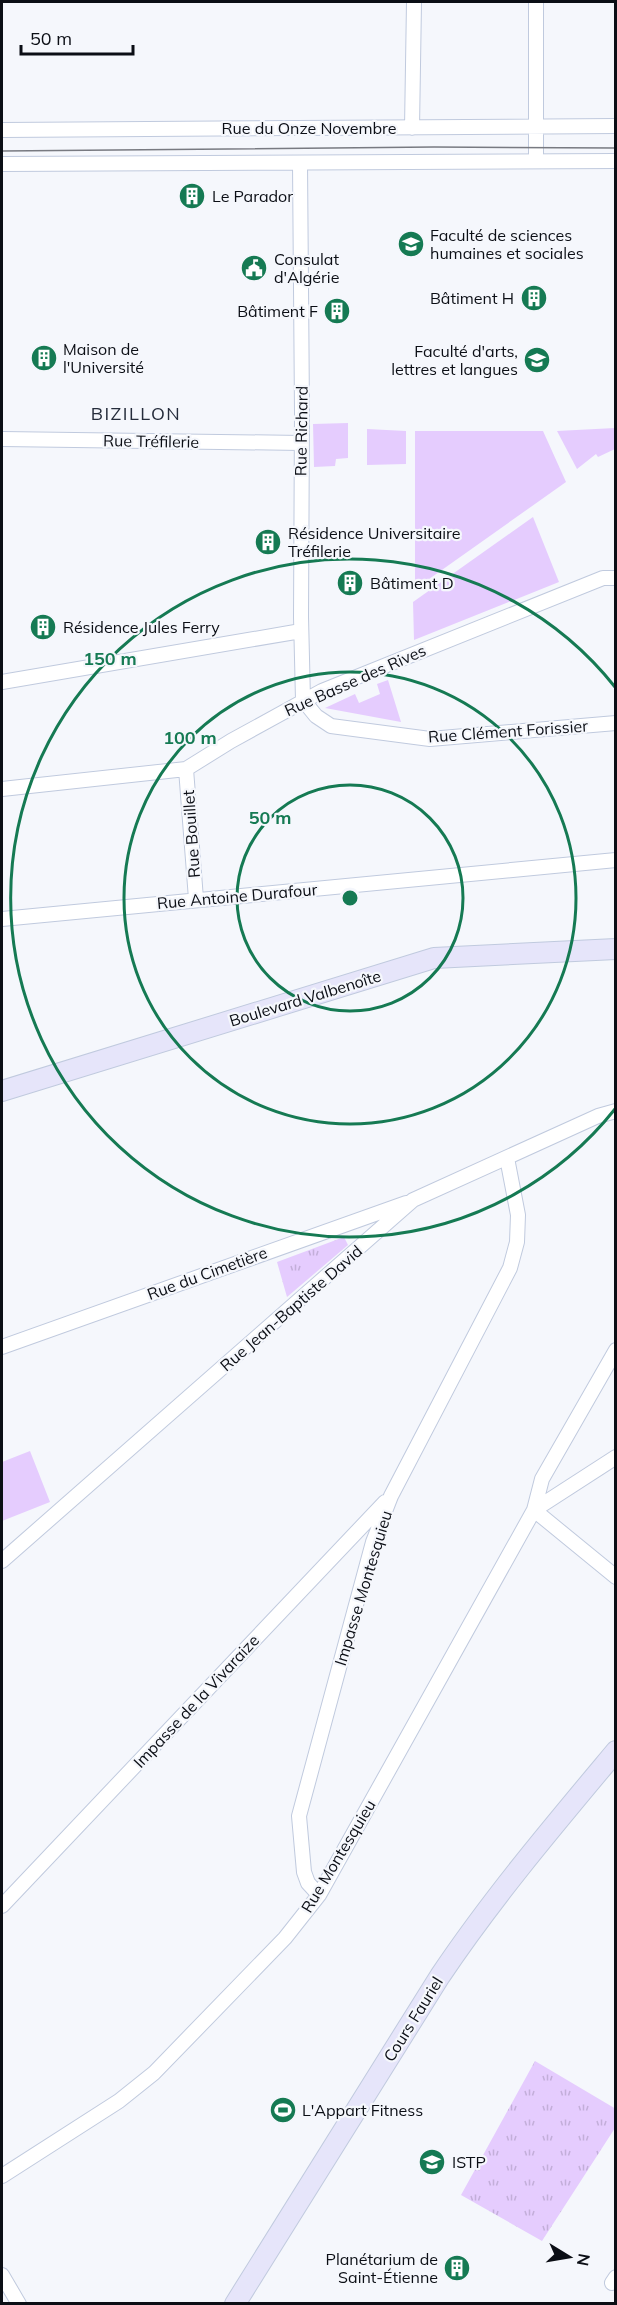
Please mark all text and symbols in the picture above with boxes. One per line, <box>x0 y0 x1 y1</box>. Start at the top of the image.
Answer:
scale bar <box>21 18 134 56</box>
text: 50 m <box>30 27 72 50</box>
street label: Rue du Onze Novembre <box>221 118 397 138</box>
building icon: Le Parador <box>177 181 207 211</box>
place label: Le Parador <box>212 186 293 206</box>
place label: Faculté de sciences humaines et sociales <box>430 225 584 263</box>
school or university icon: Faculté de sciences humaines et sociales <box>396 229 426 259</box>
place label: Consulat d'Algérie <box>274 249 339 287</box>
public building icon: Consulat d'Algérie <box>239 253 269 283</box>
building icon: Bâtiment H <box>519 283 549 313</box>
place label: Bâtiment H <box>430 288 514 308</box>
building icon: Bâtiment F <box>322 296 352 326</box>
place label: Bâtiment F <box>237 301 318 321</box>
place label: Maison de l'Université <box>63 339 144 377</box>
place label: Faculté d'arts, lettres et langues <box>391 341 518 379</box>
building icon: Maison de l'Université <box>29 343 59 373</box>
school or university icon: Faculté d'arts, lettres et langues <box>522 345 552 375</box>
street label: Rue Richard <box>290 386 312 476</box>
district label: BIZILLON <box>91 402 181 425</box>
street label: Rue Tréfilerie <box>103 430 199 452</box>
place label: Résidence Universitaire Tréfilerie <box>288 523 461 561</box>
building icon: Résidence Universitaire Tréfilerie <box>253 527 283 557</box>
building icon: Bâtiment D <box>335 568 365 598</box>
place label: Bâtiment D <box>370 573 454 593</box>
building icon: Résidence Jules Ferry <box>28 612 58 642</box>
place label: Résidence Jules Ferry <box>63 617 220 637</box>
street label: Rue Basse des Rives <box>281 640 429 720</box>
text: 150 m <box>83 647 137 670</box>
street label: Rue Clément Forissier <box>427 715 589 747</box>
text: 100 m <box>163 726 217 749</box>
street label: Rue Bouillet <box>178 789 204 879</box>
text: 50 m <box>249 806 291 829</box>
street label: Rue Antoine Durafour <box>156 879 318 913</box>
centre of rings <box>340 888 360 908</box>
street label: Boulevard Valbenoîte <box>227 965 383 1031</box>
street label: Rue Jean-Baptiste David <box>216 1241 366 1375</box>
street label: Rue du Cimetière <box>144 1242 270 1304</box>
street label: Impasse Montesquieu <box>330 1508 396 1668</box>
street label: Impasse de la Vivaraize <box>129 1630 263 1772</box>
street label: Rue Montesquieu <box>296 1796 380 1916</box>
street label: Cours Fauriel <box>379 1973 447 2065</box>
sports icon: L'Appart Fitness <box>268 2095 298 2125</box>
place label: L'Appart Fitness <box>302 2100 423 2120</box>
school or university icon: ISTP <box>417 2147 447 2177</box>
place label: ISTP <box>452 2152 486 2172</box>
north arrow <box>539 2227 599 2287</box>
place label: Planétarium de Saint-Étienne <box>326 2249 438 2287</box>
text: N <box>573 2252 595 2268</box>
building icon: Planétarium de Saint-Étienne <box>442 2253 472 2283</box>

